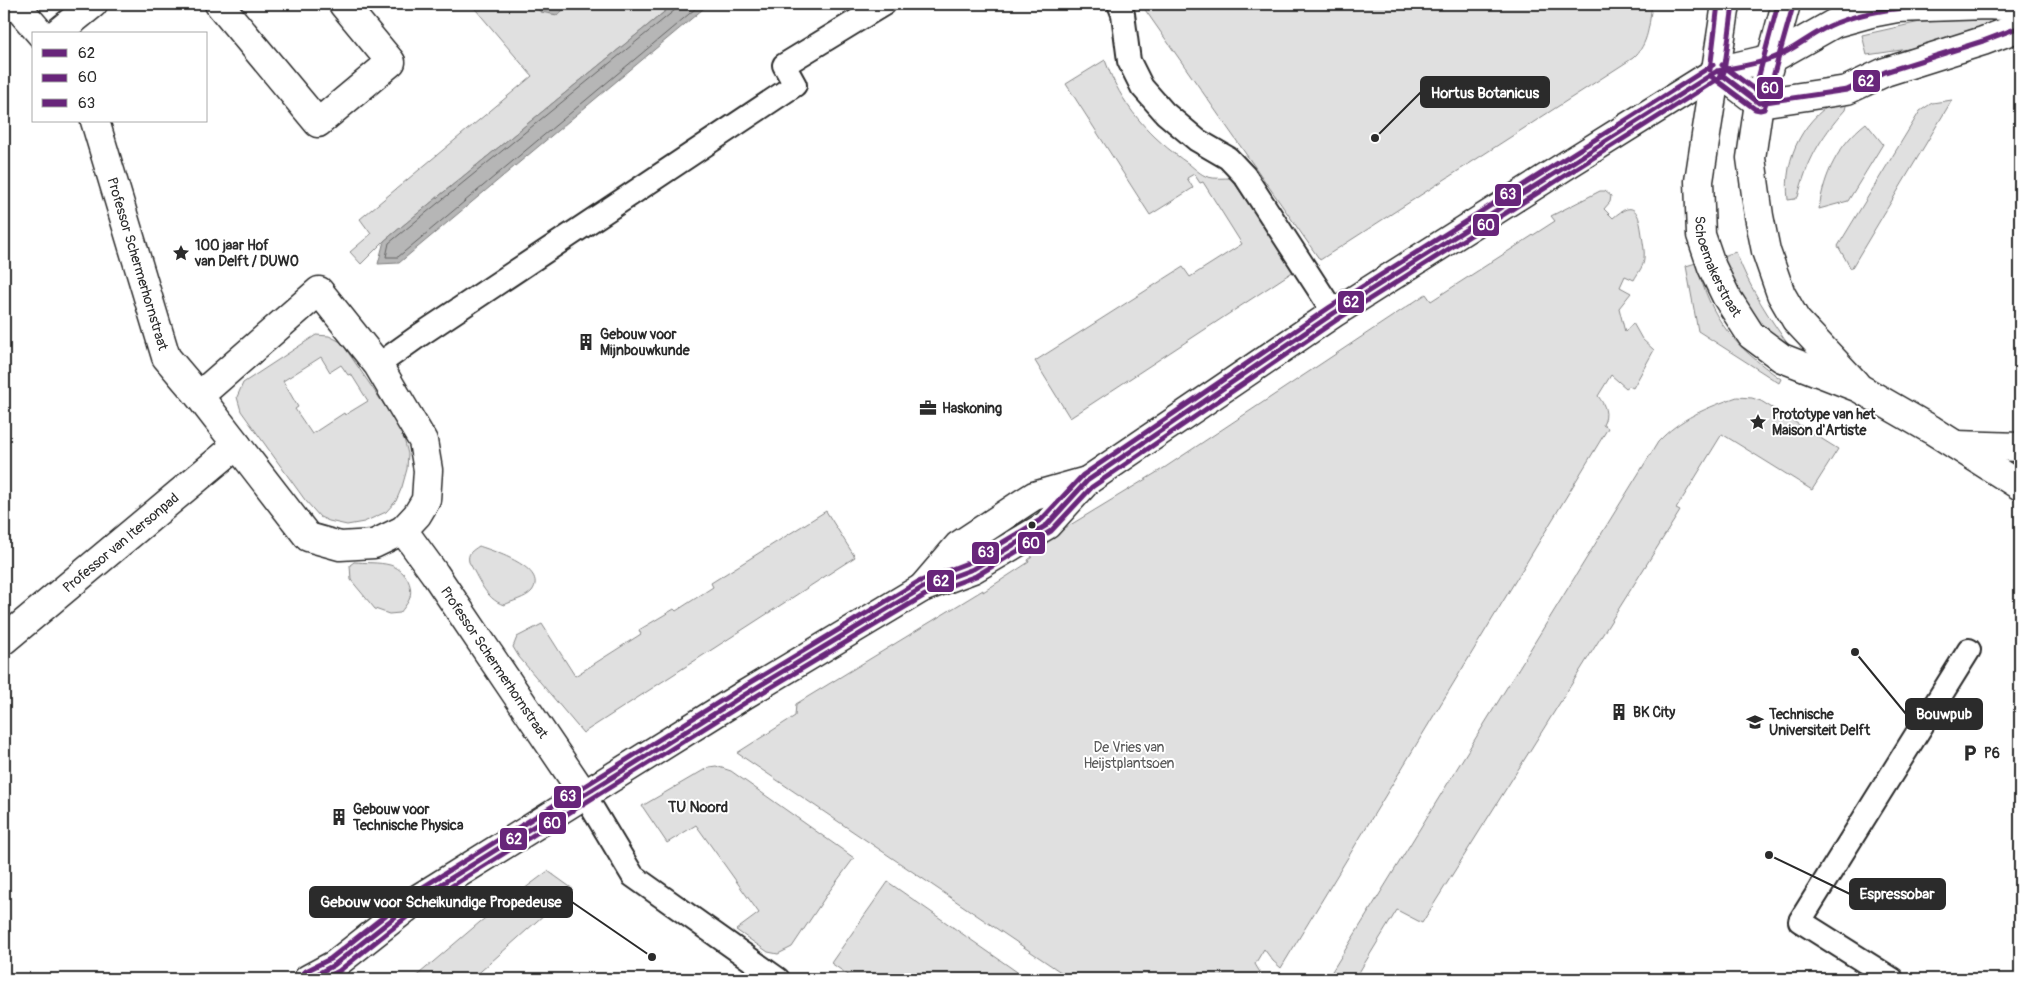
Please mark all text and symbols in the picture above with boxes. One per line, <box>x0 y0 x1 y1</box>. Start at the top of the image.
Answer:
legend <box>32 32 208 122</box>
text: 62 <box>78 44 95 63</box>
text: 60 <box>78 68 97 87</box>
line badge: 62 <box>1852 69 1881 93</box>
text: 62 <box>1858 73 1874 90</box>
line badge: 60 <box>1756 76 1784 100</box>
callout: Hortus Botanicus <box>1421 77 1549 107</box>
text: 60 <box>1761 80 1779 97</box>
text: Hortus Botanicus <box>1431 84 1540 103</box>
text: 63 <box>78 94 95 113</box>
street label: Professor Schermerhornstraat <box>103 175 172 353</box>
line badge: 63 <box>1494 183 1522 207</box>
text: 63 <box>1500 186 1516 203</box>
line badge: 60 <box>1472 213 1500 237</box>
street label: Schoemakerstraat <box>1691 216 1745 320</box>
text: 60 <box>1477 217 1495 234</box>
place label: 100 jaar Hof van Delft / DUWO <box>194 237 299 270</box>
place icon: 100 jaar Hof van Delft / DUWO <box>171 243 191 263</box>
line badge: 62 <box>1337 290 1365 314</box>
text: 62 <box>1343 294 1359 311</box>
place label: Gebouw voor Mijnbouwkunde <box>600 326 691 359</box>
building icon: Gebouw voor Mijnbouwkunde <box>576 332 596 352</box>
office icon: Haskoning <box>918 398 938 418</box>
place label: Haskoning <box>942 400 1002 417</box>
place label: Prototype van het Maison d'Artiste <box>1772 406 1876 439</box>
place icon: Prototype van het Maison d'Artiste <box>1748 412 1768 432</box>
street label: Professor van Itersonpad <box>59 489 182 596</box>
unlabelled marker <box>1027 520 1037 530</box>
line badge: 60 <box>1017 531 1046 555</box>
text: 60 <box>1022 535 1040 552</box>
line badge: 63 <box>971 541 1000 565</box>
text: 63 <box>978 544 994 561</box>
line badge: 62 <box>926 569 955 593</box>
text: 62 <box>933 573 949 590</box>
street label: Professor Schermerhornstraat <box>437 583 552 742</box>
callout: Bouwpub <box>1906 699 1982 729</box>
building icon: BK City <box>1609 702 1629 722</box>
place label: BK City <box>1633 704 1675 721</box>
text: Bouwpub <box>1916 705 1972 724</box>
place label: Technische Universiteit Delft <box>1768 706 1870 739</box>
school or university icon: Technische Universiteit Delft <box>1745 712 1765 732</box>
park label: De Vries van Heijstplantsoen <box>1084 739 1175 772</box>
parking icon: P6 <box>1960 743 1980 763</box>
place label: P6 <box>1984 745 2000 762</box>
line badge: 63 <box>553 785 582 809</box>
text: 63 <box>560 788 576 805</box>
district label: TU Noord <box>667 798 728 817</box>
place label: Gebouw voor Technische Physica <box>352 801 464 834</box>
building icon: Gebouw voor Technische Physica <box>329 807 349 827</box>
line badge: 60 <box>538 811 567 835</box>
text: 60 <box>543 815 561 832</box>
line badge: 62 <box>499 827 528 851</box>
text: 62 <box>506 831 522 848</box>
callout: Espressobar <box>1850 879 1945 909</box>
text: Espressobar <box>1859 885 1935 904</box>
callout: Gebouw voor Scheikundige Propedeuse <box>310 887 572 917</box>
text: Gebouw voor Scheikundige Propedeuse <box>320 893 562 912</box>

